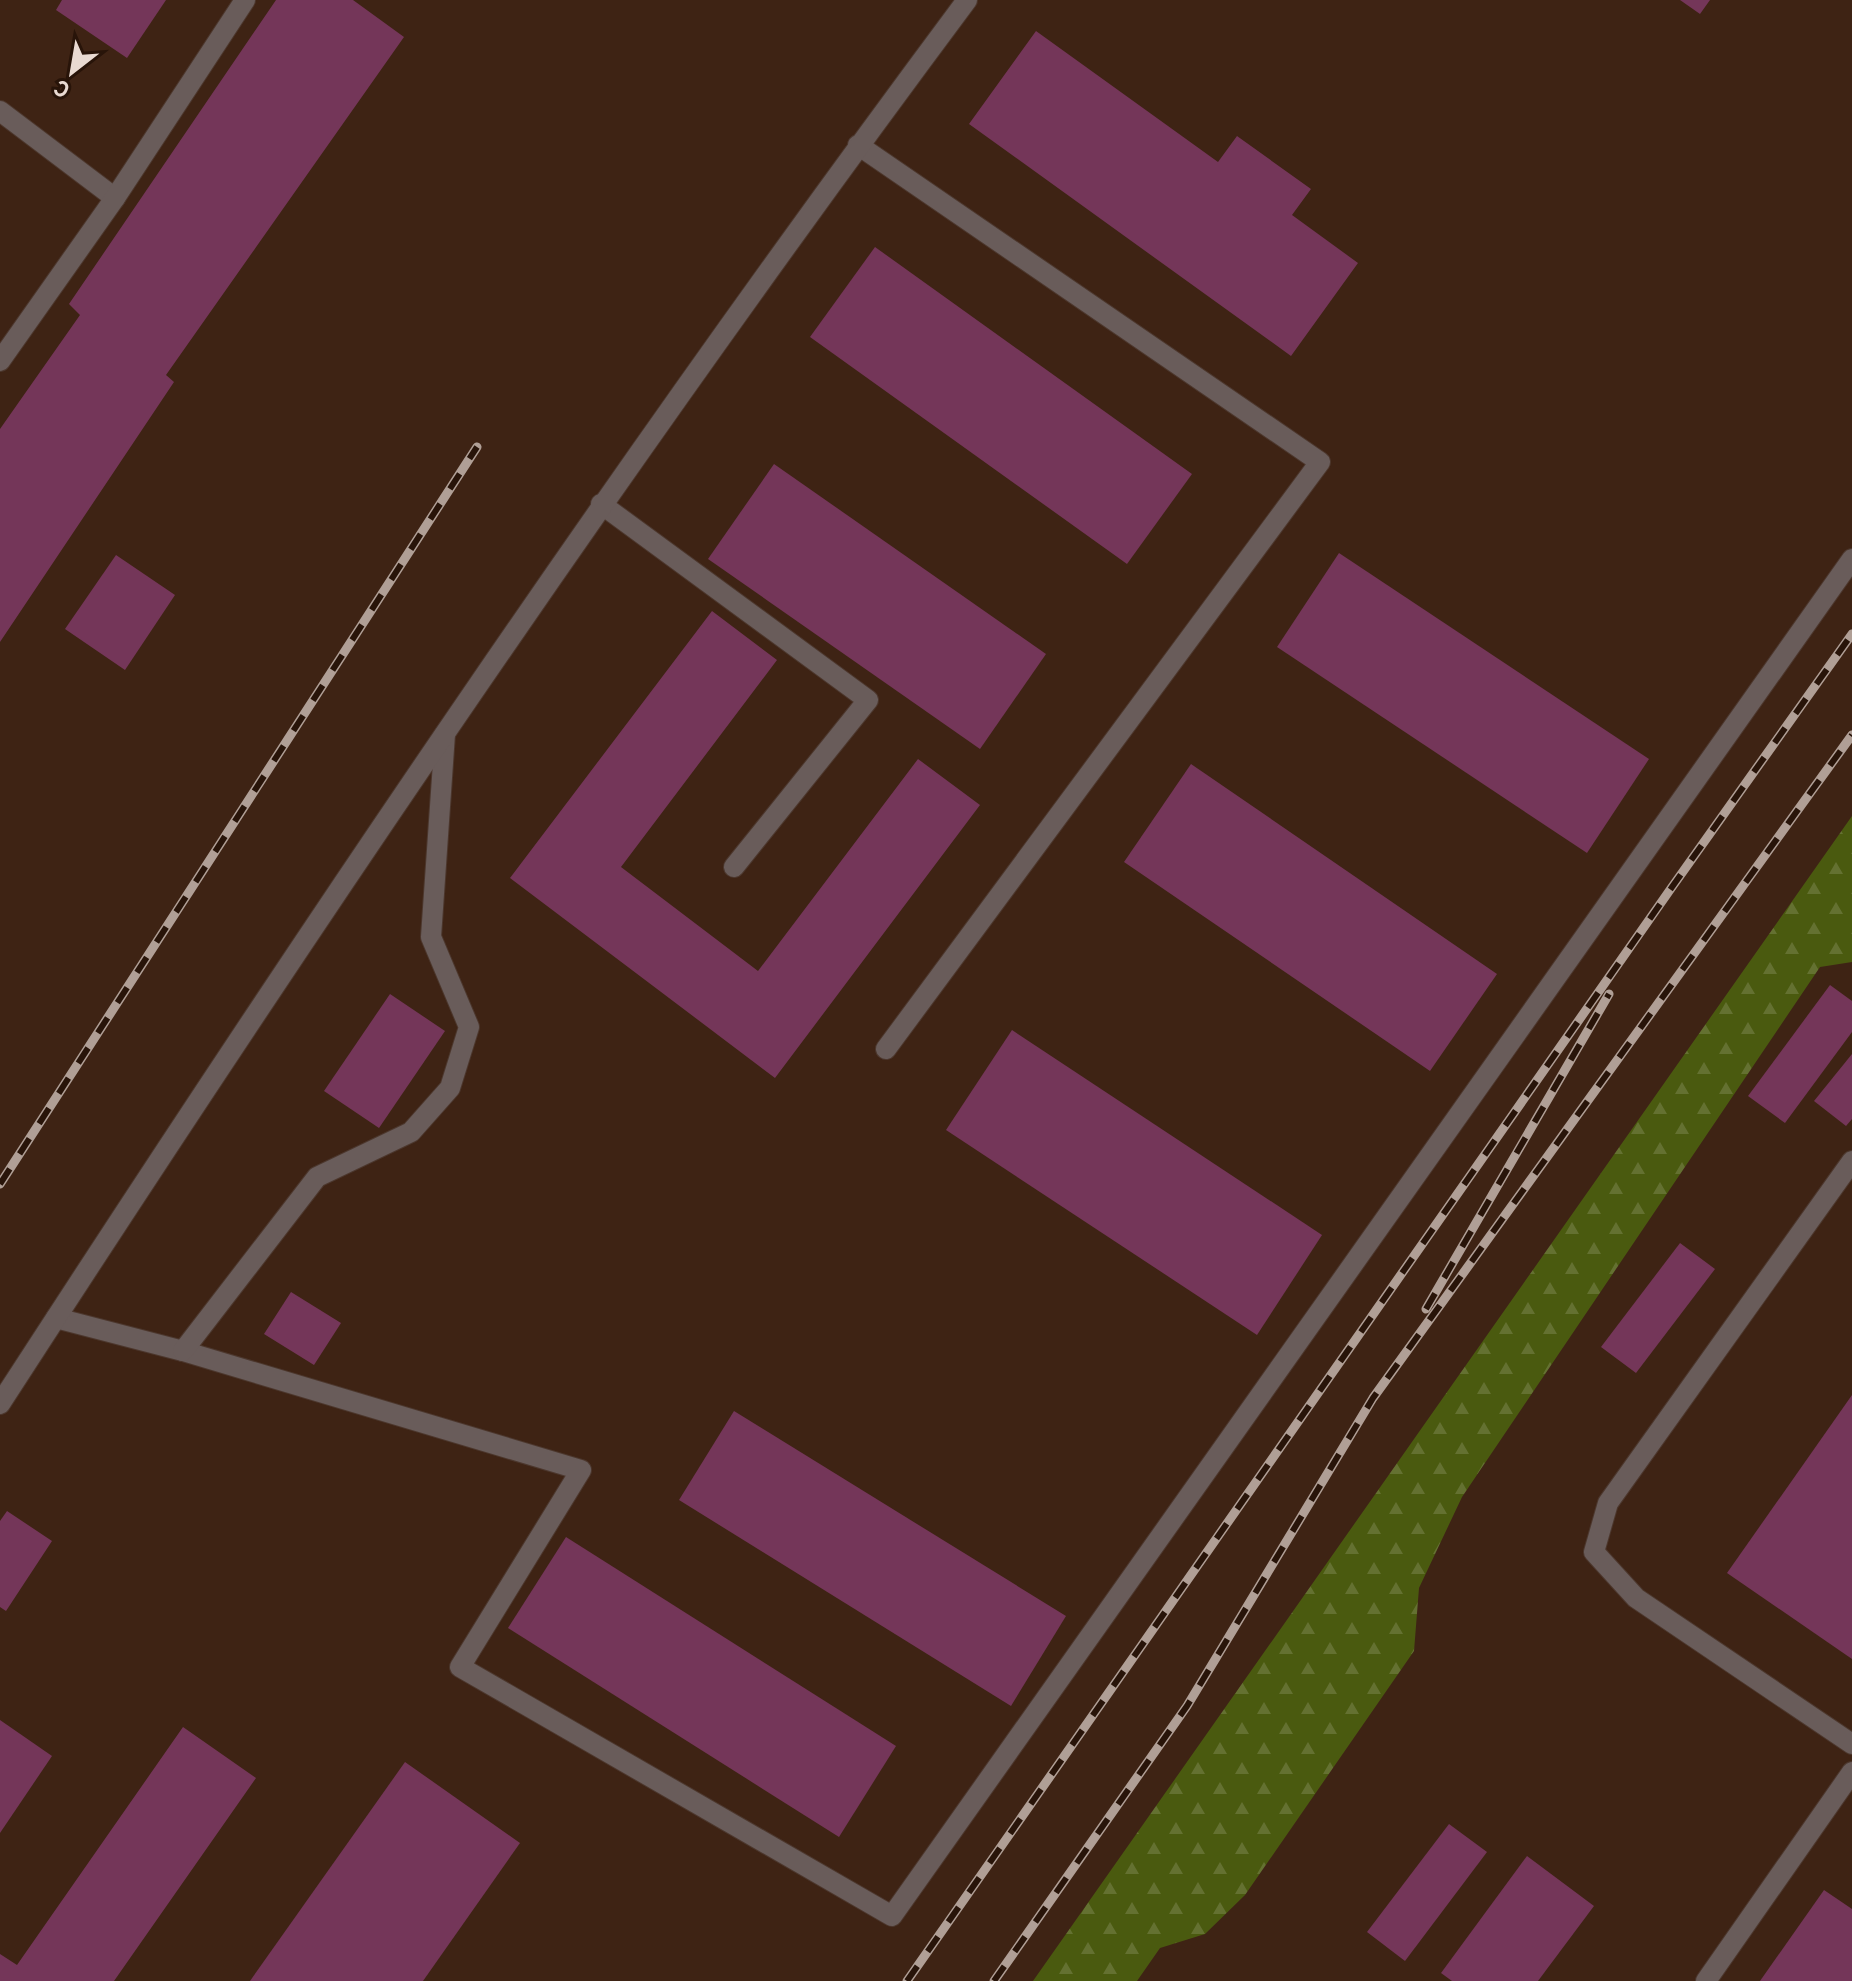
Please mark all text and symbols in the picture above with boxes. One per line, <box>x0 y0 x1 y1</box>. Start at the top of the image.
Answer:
north arrow <box>32 32 112 112</box>
text: С <box>50 72 76 102</box>

